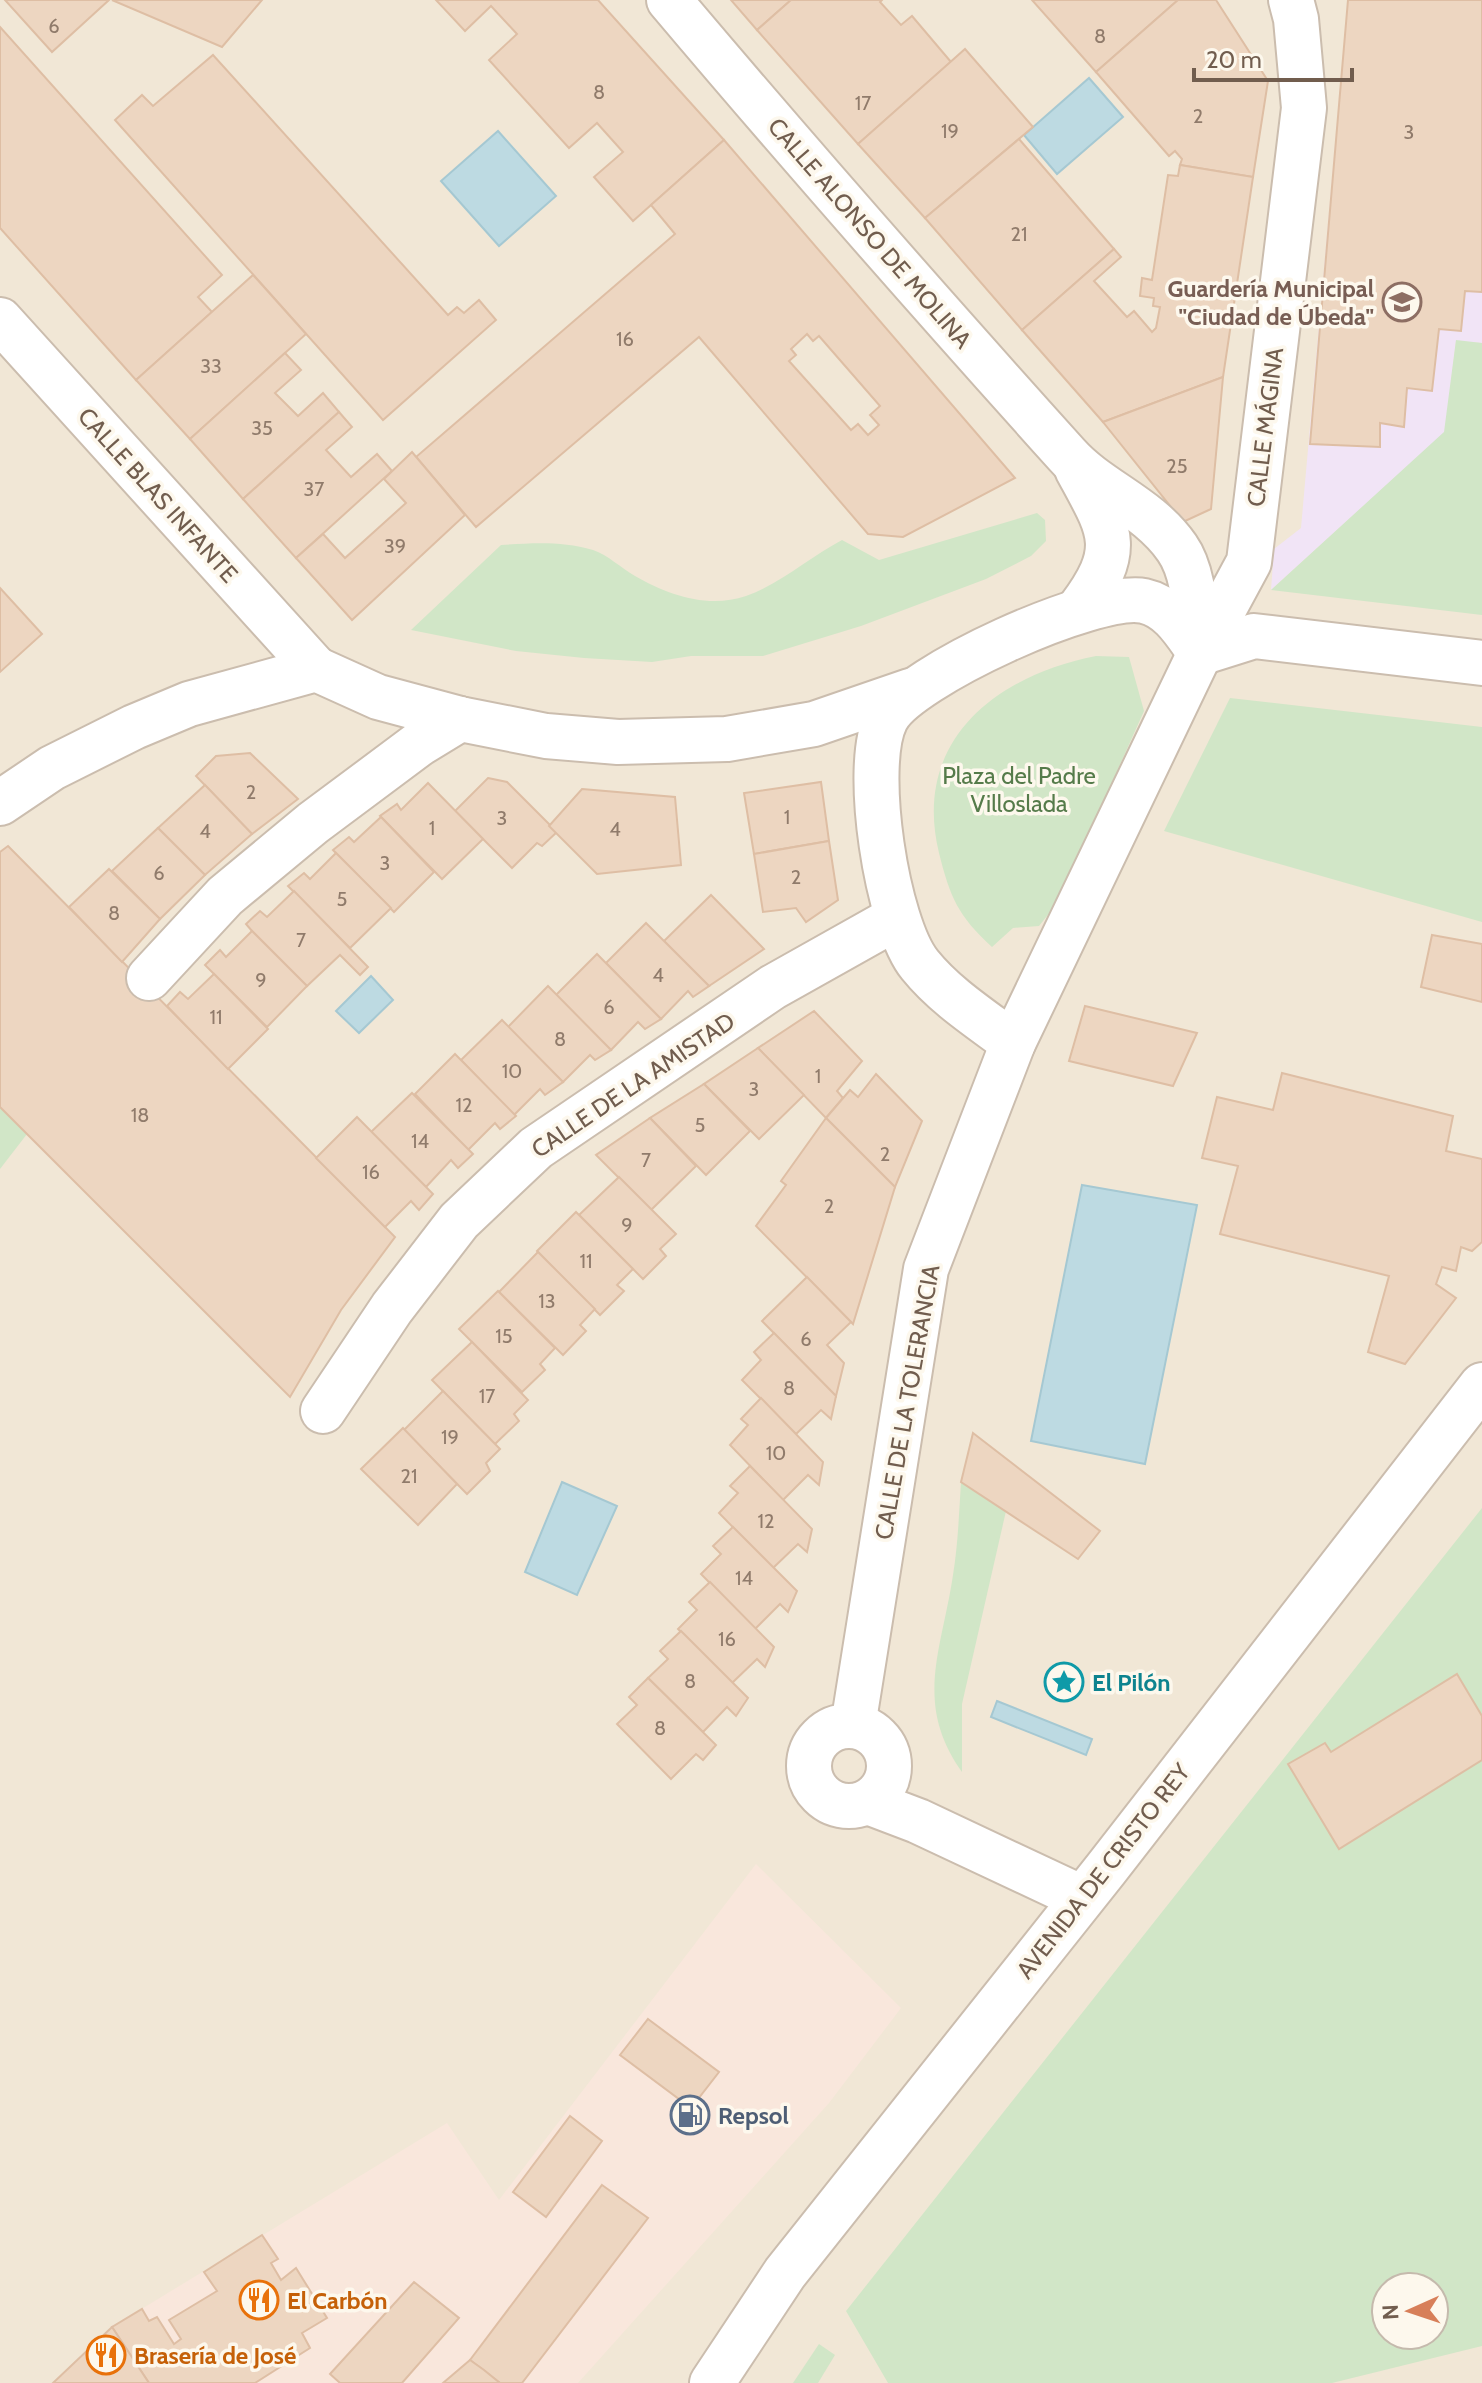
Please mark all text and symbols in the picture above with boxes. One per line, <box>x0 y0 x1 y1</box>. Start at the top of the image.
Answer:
house number: 6 <box>48 14 60 38</box>
house number: 8 <box>1094 24 1106 48</box>
scale bar <box>1194 32 1352 82</box>
text: 20 m <box>1206 45 1262 74</box>
house number: 8 <box>593 80 605 104</box>
house number: 17 <box>855 91 871 115</box>
house number: 2 <box>1193 104 1203 128</box>
street label: CALLE ALONSO DE MOLINA <box>762 112 978 354</box>
house number: 19 <box>941 119 959 143</box>
house number: 3 <box>1404 120 1414 144</box>
house number: 21 <box>1011 222 1028 246</box>
place label: Guardería Municipal "Ciudad de Úbeda" <box>1168 274 1374 331</box>
school or university icon: Guardería Municipal "Ciudad de Úbeda" <box>1381 281 1423 323</box>
house number: 16 <box>616 327 634 351</box>
street label: CALLE MÁGINA <box>1241 345 1289 508</box>
house number: 33 <box>200 354 222 378</box>
street label: CALLE BLAS INFANTE <box>72 402 244 588</box>
house number: 35 <box>251 416 273 440</box>
house number: 25 <box>1166 454 1188 478</box>
house number: 37 <box>304 477 324 501</box>
house number: 39 <box>384 534 406 558</box>
park label: Plaza del Padre Villoslada <box>942 761 1096 818</box>
house number: 2 <box>246 780 256 804</box>
house number: 1 <box>784 805 790 829</box>
house number: 3 <box>497 806 507 830</box>
house number: 1 <box>429 816 435 840</box>
house number: 4 <box>609 817 621 841</box>
house number: 4 <box>199 819 211 843</box>
house number: 3 <box>380 851 390 875</box>
house number: 6 <box>153 861 165 885</box>
house number: 2 <box>791 865 801 889</box>
house number: 5 <box>337 887 347 911</box>
house number: 8 <box>108 901 120 925</box>
house number: 7 <box>296 928 306 952</box>
house number: 4 <box>652 963 664 987</box>
house number: 9 <box>255 968 267 992</box>
house number: 6 <box>603 995 615 1019</box>
house number: 11 <box>209 1005 223 1029</box>
street label: CALLE DE LA AMISTAD <box>526 1006 740 1164</box>
house number: 8 <box>554 1027 566 1051</box>
house number: 10 <box>502 1059 522 1083</box>
house number: 1 <box>815 1064 821 1088</box>
house number: 3 <box>749 1077 759 1101</box>
house number: 12 <box>456 1093 473 1117</box>
house number: 18 <box>131 1103 149 1127</box>
house number: 5 <box>695 1113 705 1137</box>
house number: 14 <box>411 1129 429 1153</box>
house number: 2 <box>880 1142 890 1166</box>
house number: 7 <box>641 1148 651 1172</box>
house number: 16 <box>362 1160 380 1184</box>
house number: 2 <box>824 1194 834 1218</box>
house number: 9 <box>621 1213 633 1237</box>
house number: 11 <box>579 1249 593 1273</box>
street label: CALLE DE LA TOLERANCIA <box>869 1262 945 1542</box>
house number: 13 <box>538 1289 556 1313</box>
house number: 15 <box>495 1324 513 1348</box>
house number: 6 <box>800 1327 812 1351</box>
house number: 8 <box>783 1376 795 1400</box>
house number: 17 <box>479 1384 495 1408</box>
house number: 19 <box>441 1425 459 1449</box>
house number: 10 <box>766 1441 786 1465</box>
house number: 21 <box>401 1464 418 1488</box>
house number: 12 <box>758 1509 775 1533</box>
house number: 14 <box>735 1566 753 1590</box>
house number: 16 <box>718 1627 736 1651</box>
place icon: El Pilón <box>1043 1661 1085 1703</box>
place label: El Pilón <box>1092 1668 1170 1697</box>
house number: 8 <box>684 1669 696 1693</box>
house number: 8 <box>654 1716 666 1740</box>
street label: AVENIDA DE CRISTO REY <box>1010 1757 1196 1984</box>
fuel station icon: Repsol <box>669 2094 711 2136</box>
place label: Repsol <box>718 2101 789 2130</box>
north arrow <box>1370 2271 1450 2351</box>
restaurant icon: El Carbón <box>238 2279 280 2321</box>
place label: El Carbón <box>287 2286 387 2315</box>
text: N <box>1377 2304 1404 2320</box>
restaurant icon: Brasería de José <box>85 2334 127 2376</box>
place label: Brasería de José <box>134 2341 296 2370</box>

